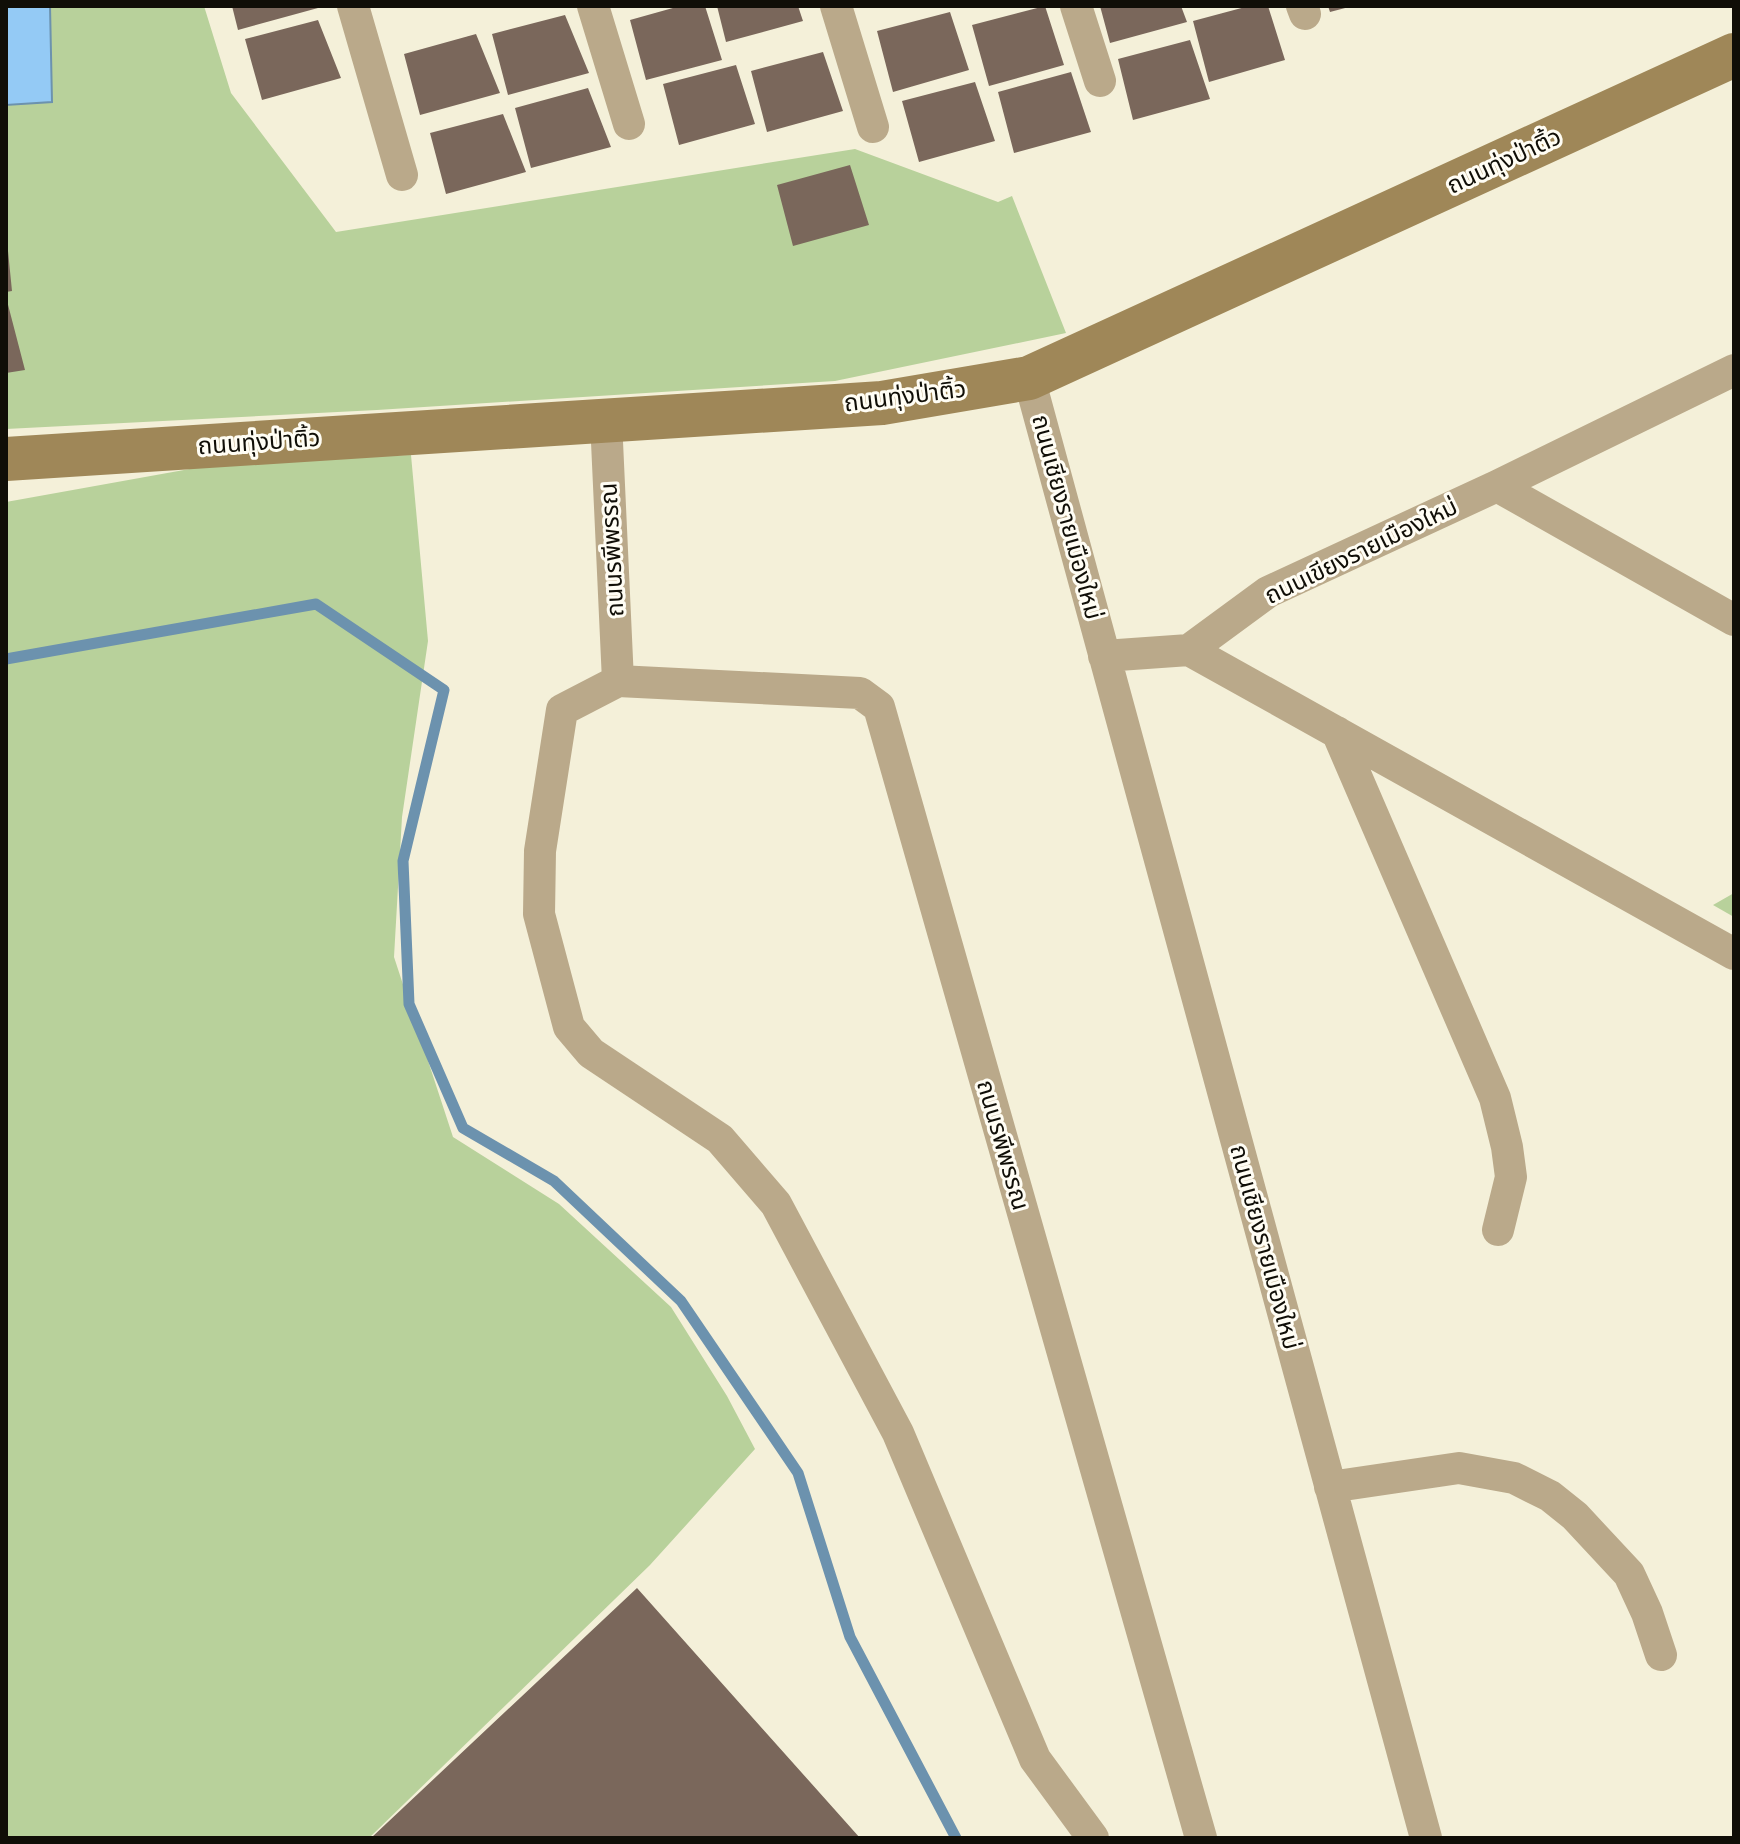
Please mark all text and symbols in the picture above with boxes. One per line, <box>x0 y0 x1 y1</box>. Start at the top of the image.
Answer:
street label: ถนนทุ่งป่าติ้ว <box>1440 117 1566 201</box>
street label: ถนนทุ่งป่าติ้ว <box>842 369 968 418</box>
street label: ถนนเชียงรายเมืองใหม่ <box>1025 410 1114 623</box>
street label: ถนนทุ่งป่าติ้ว <box>196 418 321 461</box>
street label: ถนนรพีพรรณ <box>589 482 630 618</box>
street label: ถนนเขียงรายเมืองใหม่ <box>1257 487 1462 611</box>
street label: ถนนรพีพรรณ <box>970 1075 1041 1214</box>
street label: ถนนเชียงรายเมืองใหม่ <box>1223 1140 1312 1353</box>

